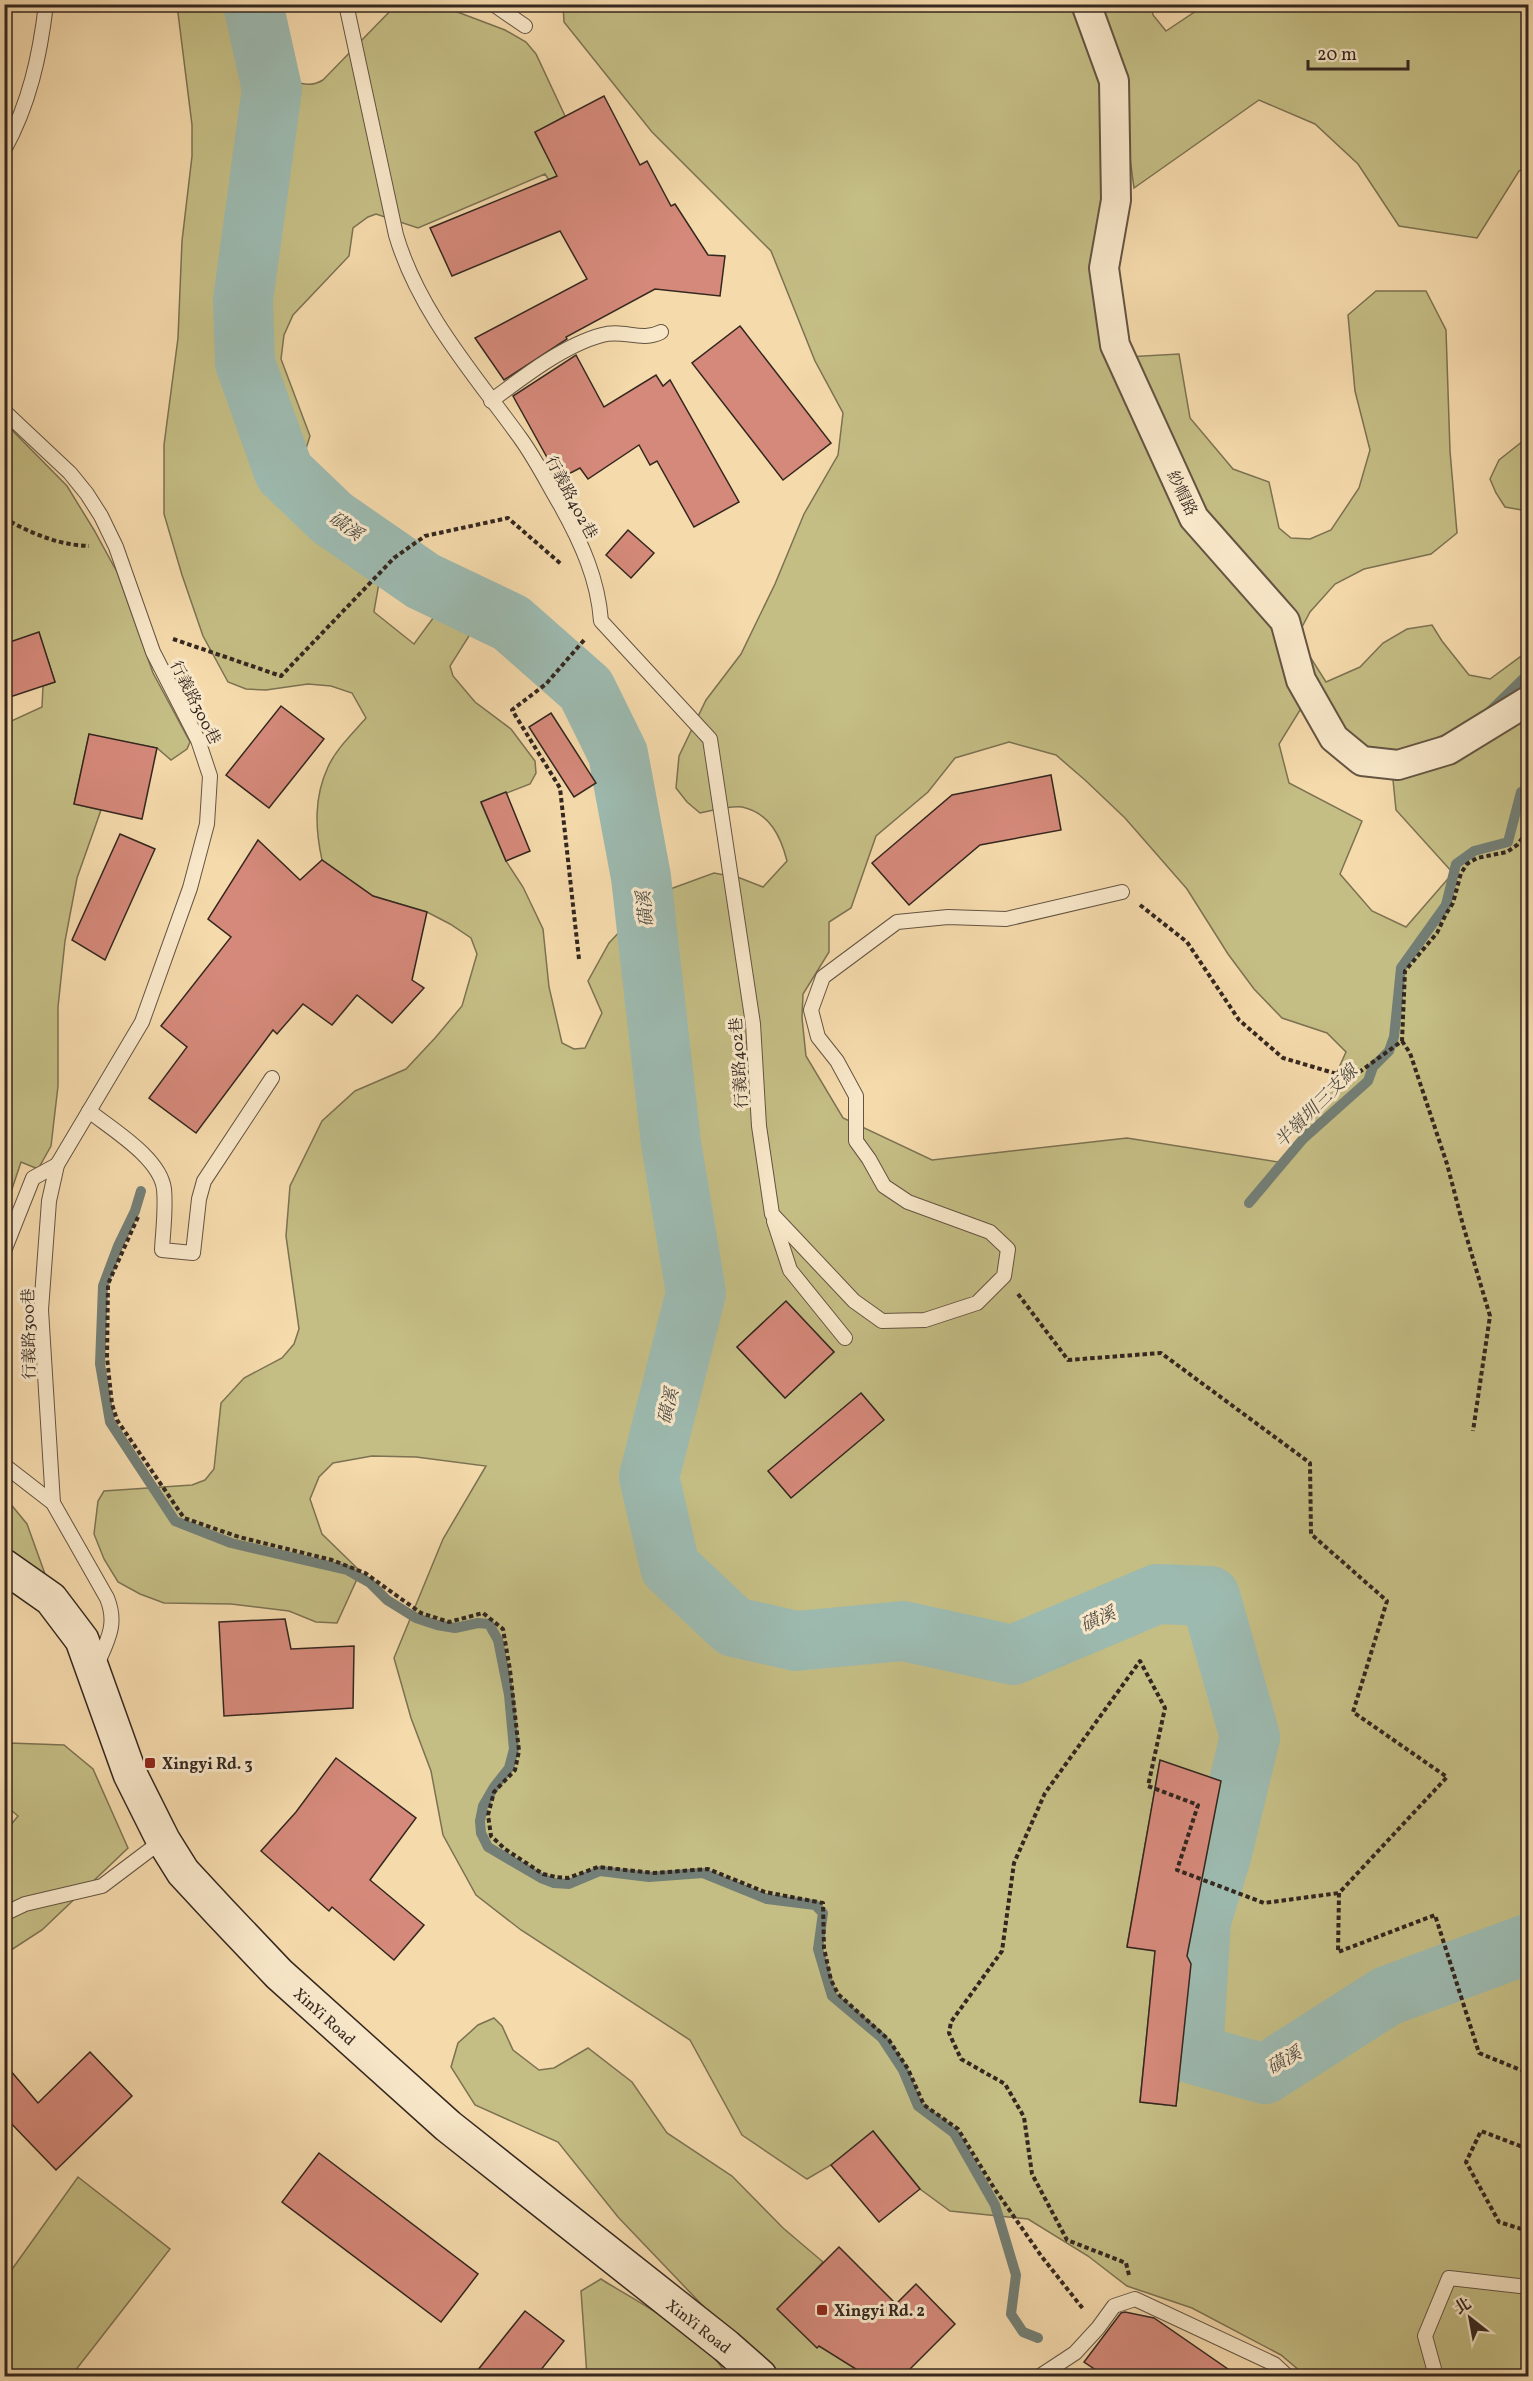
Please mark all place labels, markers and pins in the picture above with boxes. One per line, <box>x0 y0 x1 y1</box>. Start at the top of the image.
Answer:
place label: Xingyi Rd. 3 <box>162 1754 253 1776</box>
marker: Xingyi Rd. 3 <box>143 1756 157 1770</box>
place label: Xingyi Rd. 2 <box>834 2301 925 2323</box>
marker: Xingyi Rd. 2 <box>815 2303 829 2317</box>

